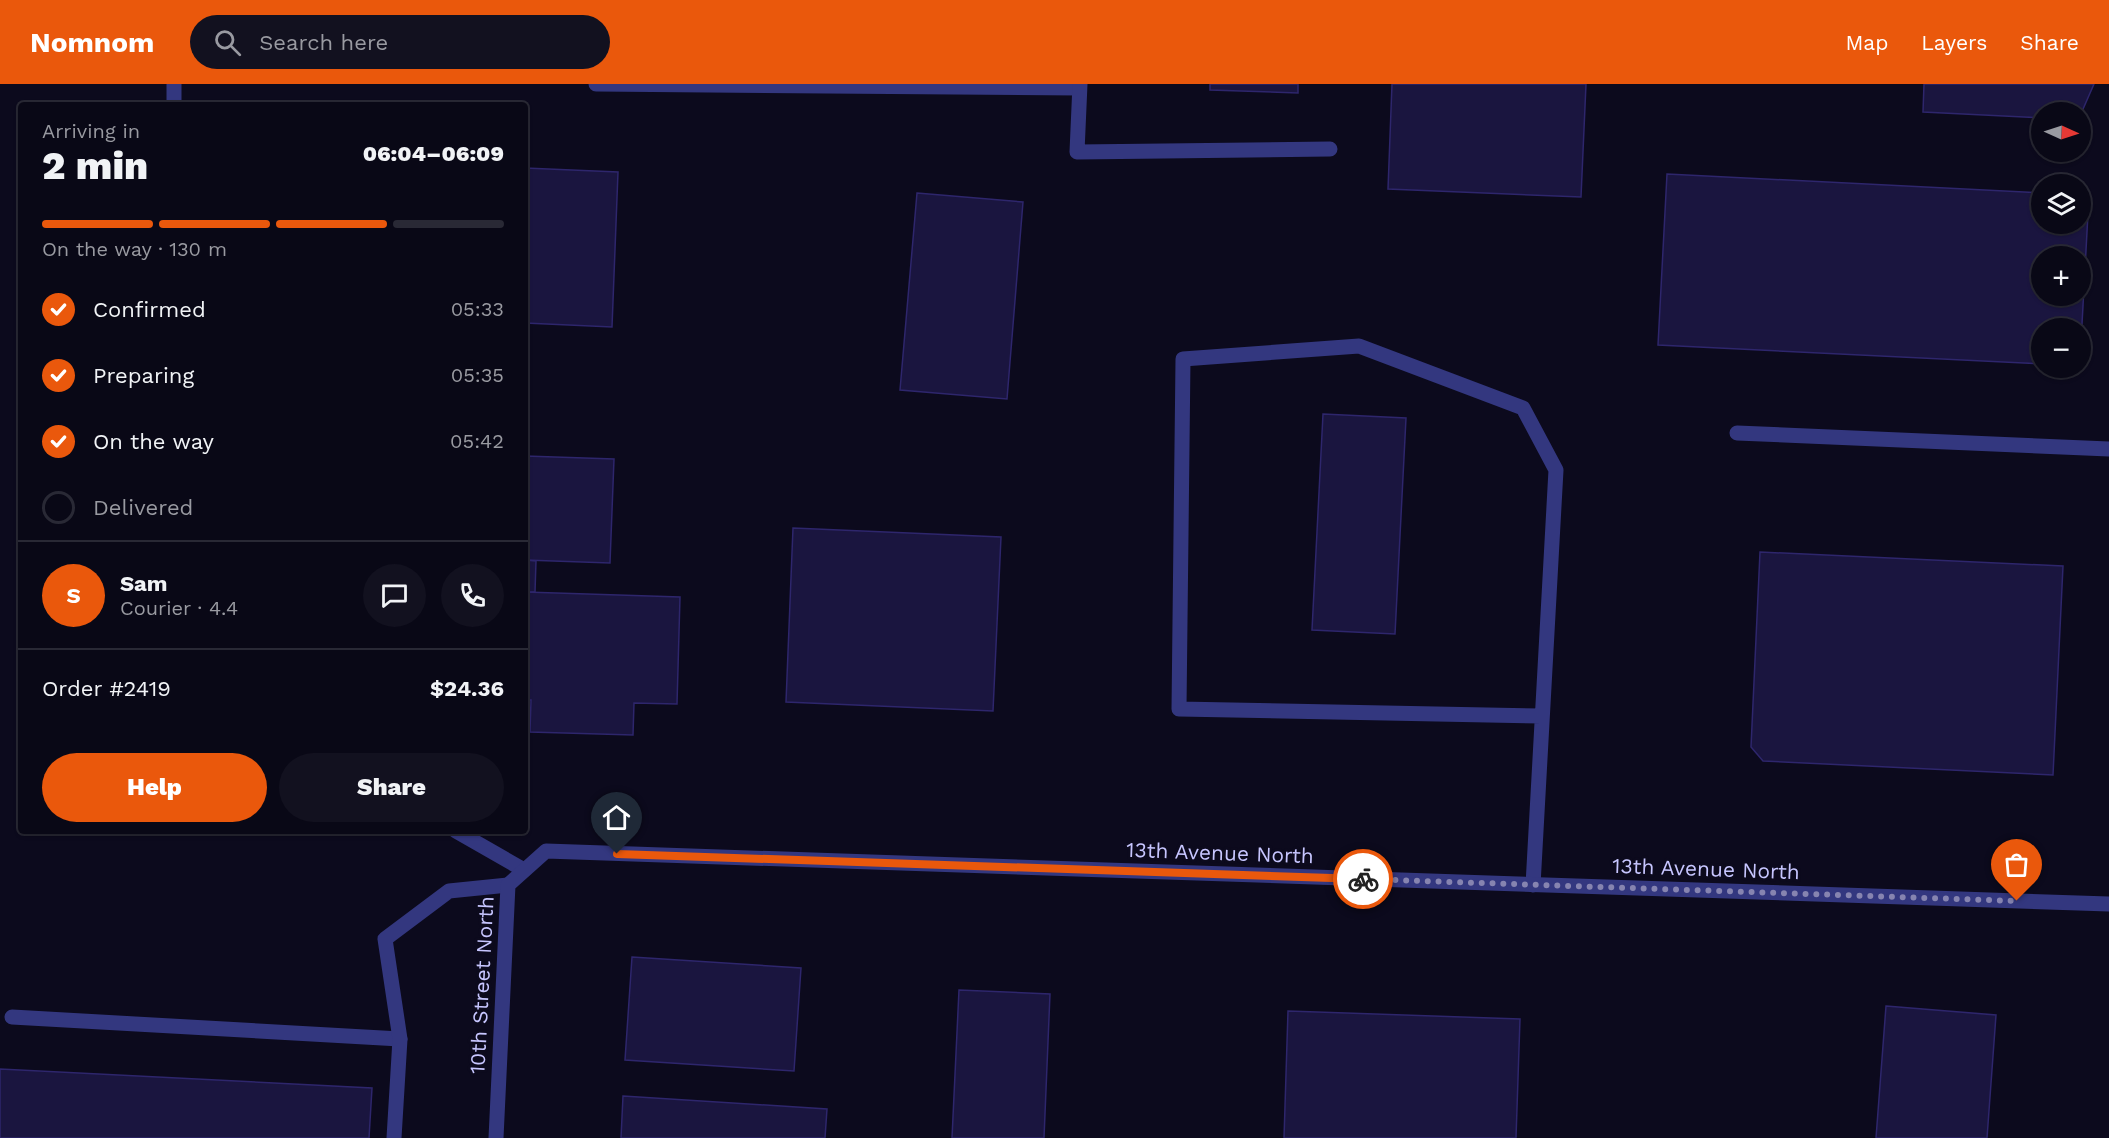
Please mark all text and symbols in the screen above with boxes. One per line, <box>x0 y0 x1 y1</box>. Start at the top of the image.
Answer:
search box <box>190 15 610 69</box>
text: Nomnom <box>30 26 154 59</box>
icon: search <box>211 26 244 59</box>
text: Search here <box>259 30 388 55</box>
text: Map <box>1845 30 1888 55</box>
text: Layers <box>1921 30 1987 55</box>
text: Share <box>2020 30 2079 55</box>
north arrow <box>2031 102 2091 162</box>
map controls <box>2031 102 2091 378</box>
text: Arriving in <box>42 119 140 143</box>
text: 06:04–06:09 <box>363 141 504 166</box>
text: 2 min <box>42 143 148 188</box>
button: layers <box>2031 174 2091 234</box>
text: On the way · 130 m <box>42 237 227 261</box>
button: + <box>2031 246 2091 306</box>
icon: check <box>42 293 75 326</box>
text: Confirmed <box>93 297 206 322</box>
text: 05:33 <box>451 297 504 321</box>
button: − <box>2031 318 2091 378</box>
icon: check <box>42 359 75 392</box>
text: Preparing <box>93 363 194 388</box>
text: 05:35 <box>451 363 504 387</box>
icon: check <box>42 425 75 458</box>
text: On the way <box>93 429 214 454</box>
text: 05:42 <box>450 429 504 453</box>
text: Delivered <box>93 495 193 520</box>
button: chat <box>363 564 426 627</box>
button: phone <box>441 564 504 627</box>
text: Sam <box>120 571 168 596</box>
text: S <box>66 583 81 608</box>
text: Courier · 4.4 <box>120 596 238 620</box>
text: Order #2419 <box>42 676 171 701</box>
text: $24.36 <box>430 676 504 701</box>
button: Help <box>42 753 267 822</box>
button: Share <box>279 753 504 822</box>
pin <box>591 792 642 854</box>
icon: home <box>600 801 633 834</box>
street label: 13th Avenue North <box>1126 837 1314 868</box>
pin <box>1991 839 2042 901</box>
icon: bag <box>2000 848 2033 881</box>
courier <box>1333 849 1393 909</box>
street label: 13th Avenue North <box>1612 853 1800 884</box>
icon: bike <box>1347 863 1380 896</box>
street label: 10th Street North <box>464 895 499 1075</box>

